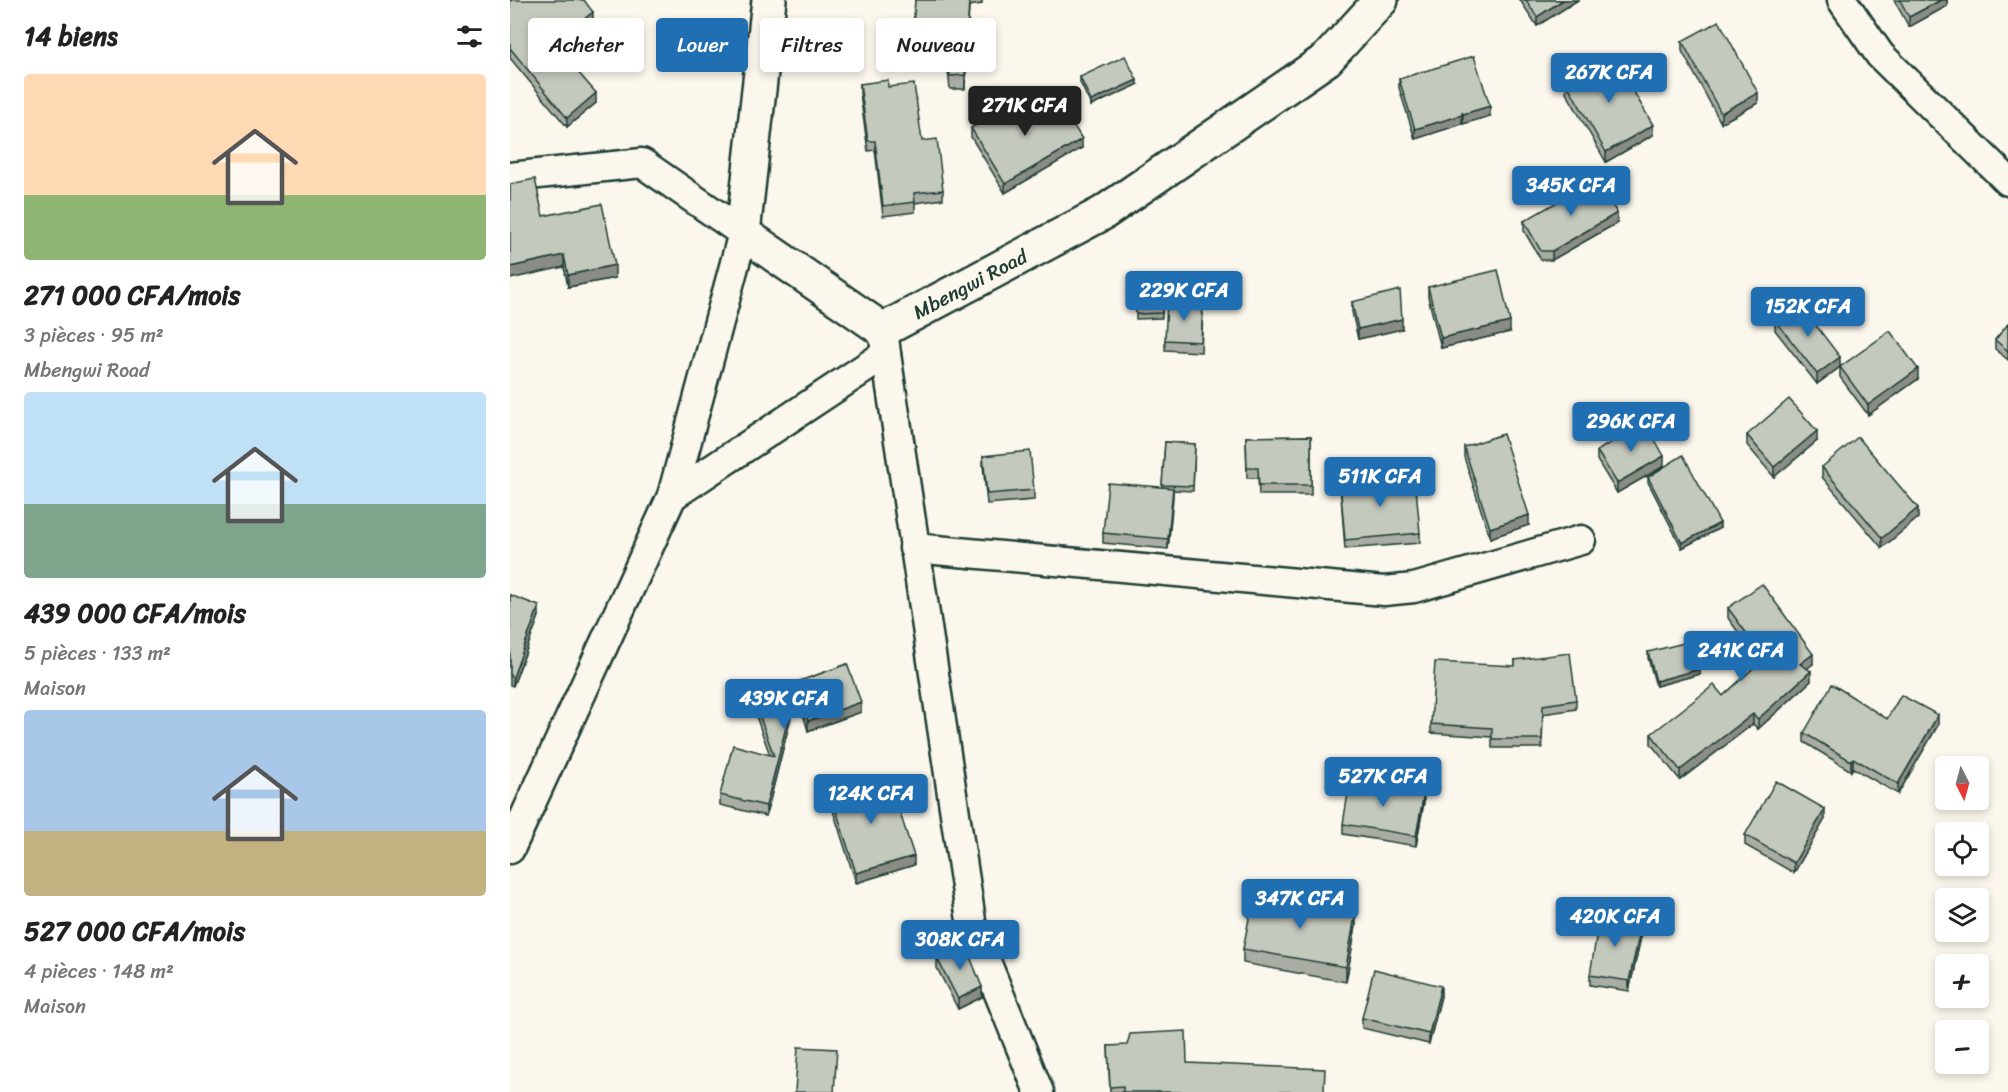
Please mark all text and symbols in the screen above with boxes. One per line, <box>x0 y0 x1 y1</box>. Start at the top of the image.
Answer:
text: 14 biens <box>24 13 118 59</box>
chip: Acheter <box>528 18 644 72</box>
chip: Louer <box>656 18 748 72</box>
chip: Filtres <box>760 18 864 72</box>
chip: Nouveau <box>876 18 996 72</box>
icon: filters <box>453 20 486 53</box>
pin: 267K CFA <box>1547 53 1671 104</box>
text: 267K CFA <box>1565 55 1653 90</box>
pin: 271K CFA <box>963 86 1087 137</box>
text: 271K CFA <box>982 88 1068 123</box>
icon: home <box>201 113 309 221</box>
pin: 345K CFA <box>1509 166 1633 217</box>
text: 345K CFA <box>1526 168 1616 203</box>
street label: Mbengwi Road <box>907 239 1035 329</box>
pin: 229K CFA <box>1122 271 1246 322</box>
text: 271 000 CFA/mois <box>24 272 240 318</box>
text: 229K CFA <box>1139 273 1229 308</box>
pin: 152K CFA <box>1746 287 1870 338</box>
text: 152K CFA <box>1765 289 1851 324</box>
text: 3 pièces · 95 m² <box>24 318 164 353</box>
text: Mbengwi Road <box>24 353 150 388</box>
pin: 296K CFA <box>1569 402 1693 453</box>
text: 296K CFA <box>1586 404 1676 439</box>
icon: home <box>201 431 309 539</box>
pin: 511K CFA <box>1318 457 1442 508</box>
text: 511K CFA <box>1338 459 1422 494</box>
text: 439 000 CFA/mois <box>24 590 246 636</box>
pin: 241K CFA <box>1679 631 1803 682</box>
text: 241K CFA <box>1698 633 1784 668</box>
text: 5 pièces · 133 m² <box>24 636 171 671</box>
text: Maison <box>24 671 86 706</box>
pin: 439K CFA <box>722 679 846 730</box>
text: 439K CFA <box>739 681 829 716</box>
icon: home <box>201 749 309 857</box>
north arrow <box>1935 756 1989 810</box>
map controls <box>1935 756 1989 1074</box>
pin: 527K CFA <box>1321 757 1445 808</box>
text: 527K CFA <box>1338 759 1428 794</box>
pin: 124K CFA <box>809 774 933 825</box>
text: 124K CFA <box>828 776 914 811</box>
button: locate <box>1935 822 1989 876</box>
pin: 347K CFA <box>1238 879 1362 930</box>
text: 347K CFA <box>1256 881 1344 916</box>
button: layers <box>1935 888 1989 942</box>
pin: 420K CFA <box>1553 897 1677 948</box>
text: 420K CFA <box>1570 899 1660 934</box>
text: 527 000 CFA/mois <box>24 908 245 954</box>
pin: 308K CFA <box>898 920 1022 971</box>
text: 308K CFA <box>915 922 1005 957</box>
text: 4 pièces · 148 m² <box>24 954 174 989</box>
button: + <box>1935 954 1989 1008</box>
text: Maison <box>24 989 86 1024</box>
button: − <box>1935 1020 1989 1074</box>

